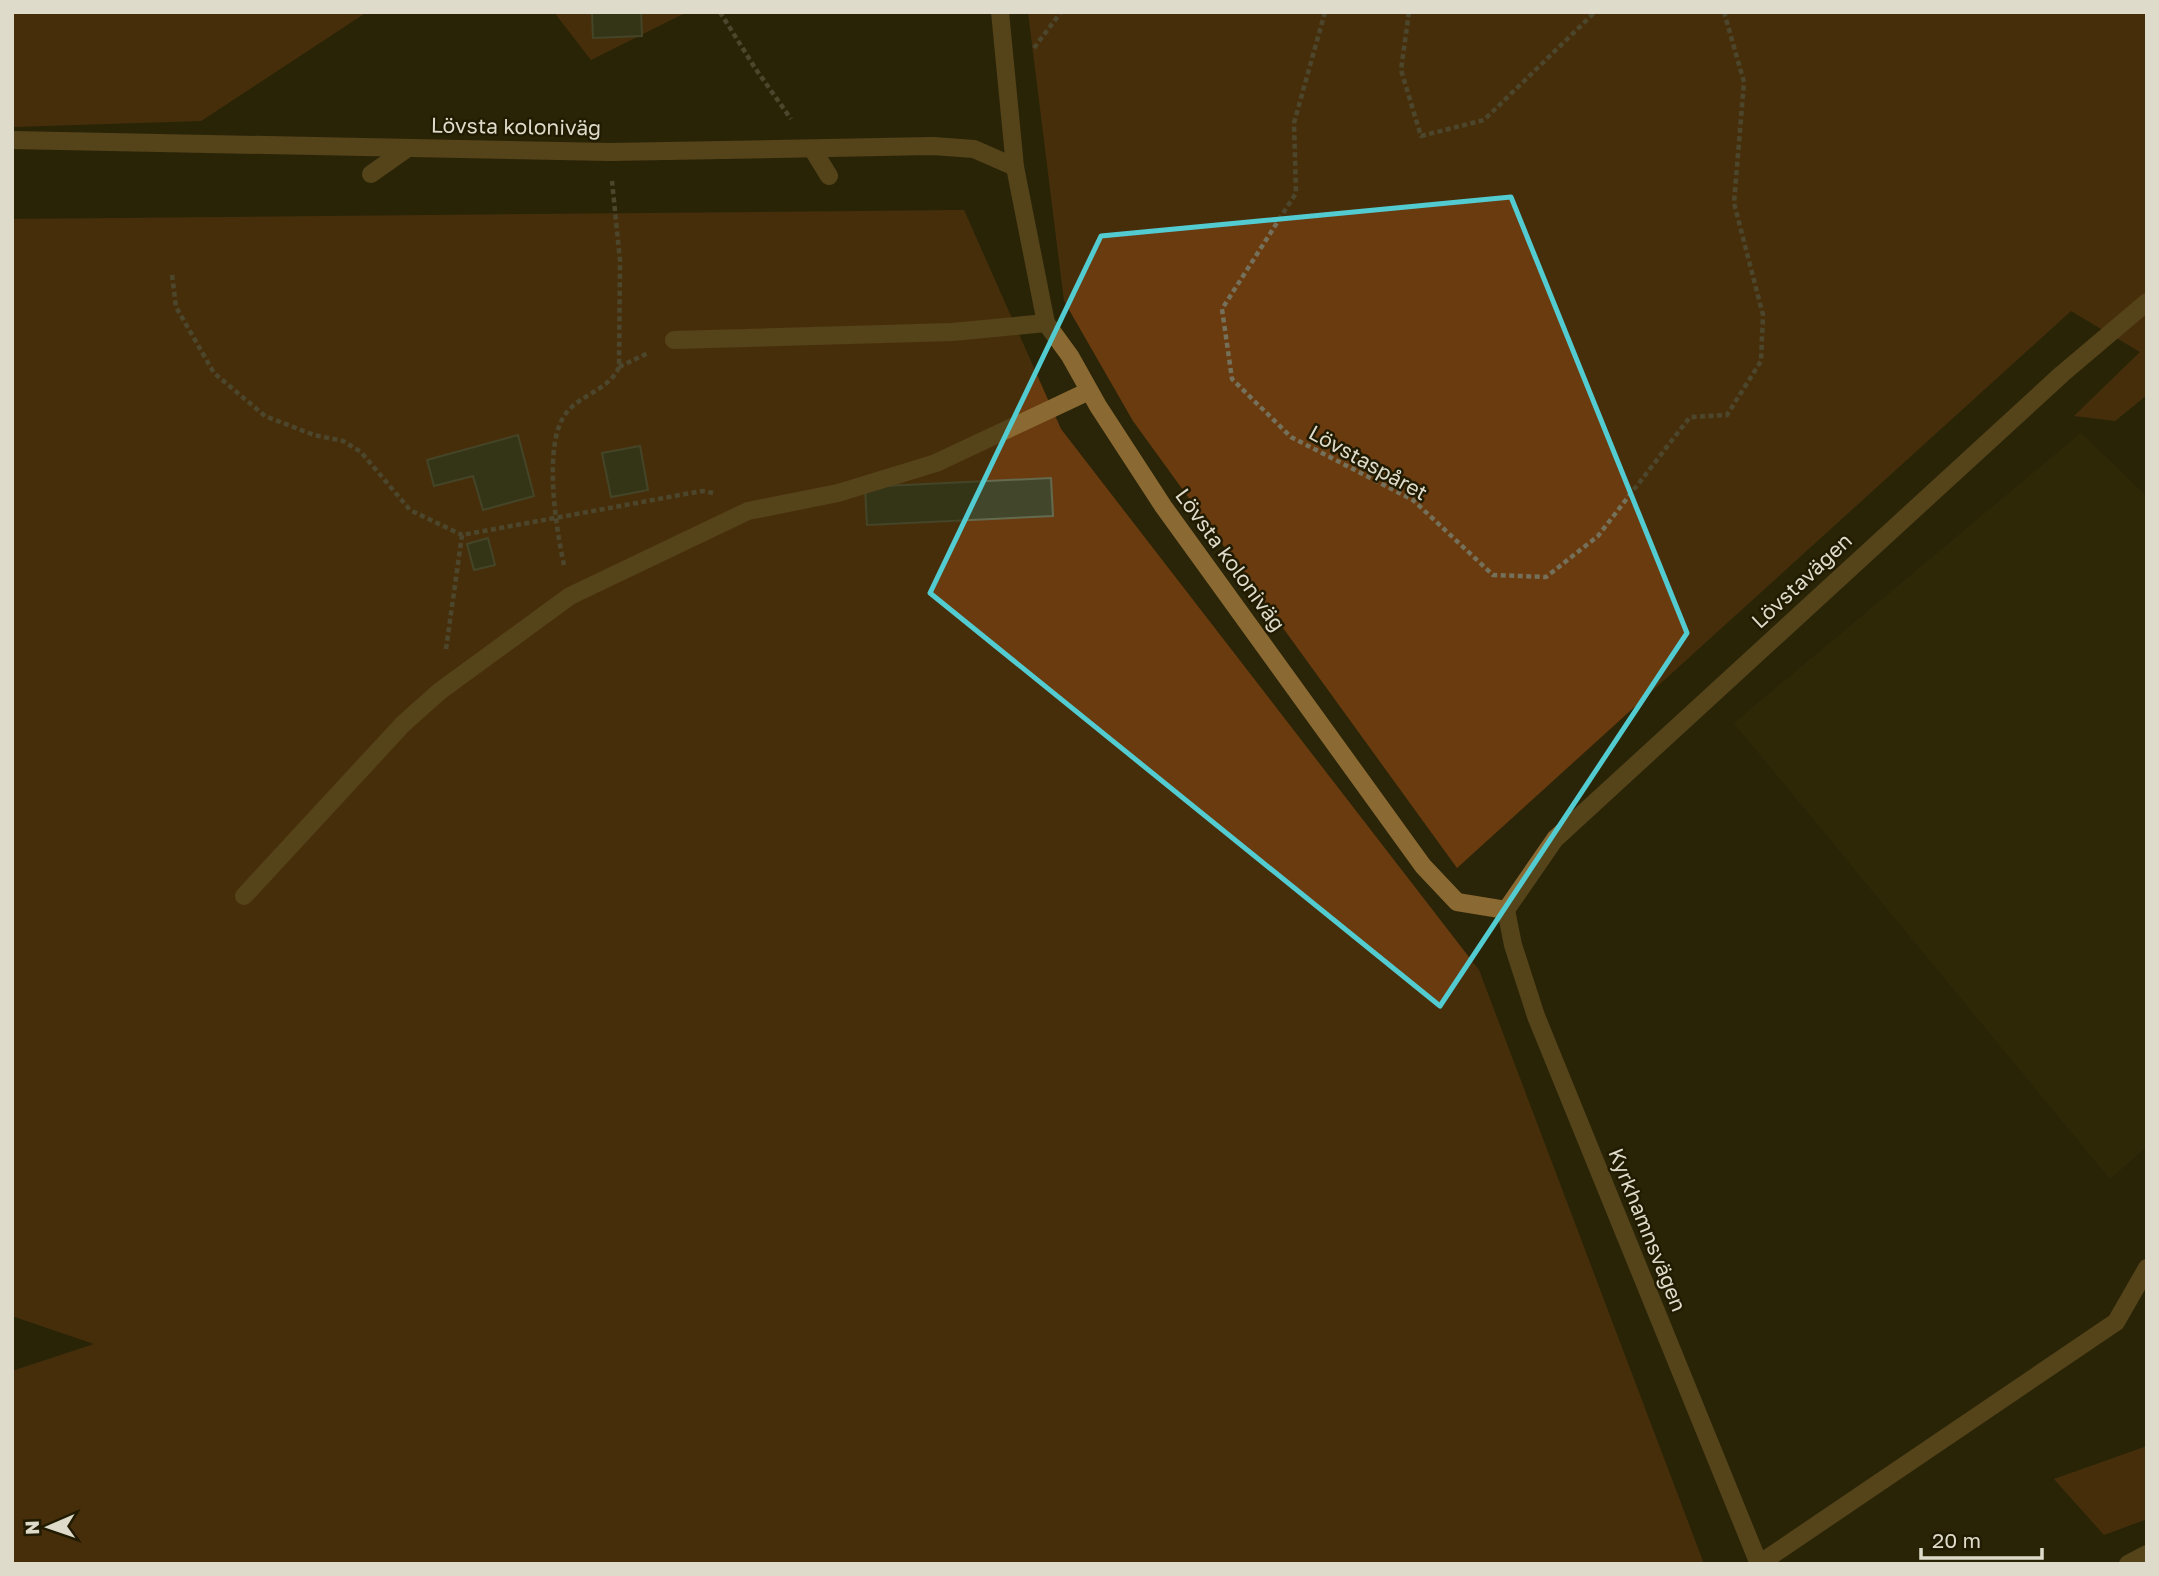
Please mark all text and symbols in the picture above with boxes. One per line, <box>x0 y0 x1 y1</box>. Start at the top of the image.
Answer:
street label: Lövsta koloniväg <box>431 112 601 140</box>
street label: Lövstaspåret <box>1305 419 1432 505</box>
street label: Lövsta koloniväg <box>1170 483 1291 636</box>
street label: Lövstavägen <box>1746 527 1857 633</box>
street label: Kyrkhamnsvägen <box>1603 1144 1693 1315</box>
north arrow <box>14 1492 84 1562</box>
scale bar <box>1921 1516 2042 1560</box>
text: N <box>20 1520 43 1535</box>
text: 20 m <box>1932 1527 1981 1553</box>

